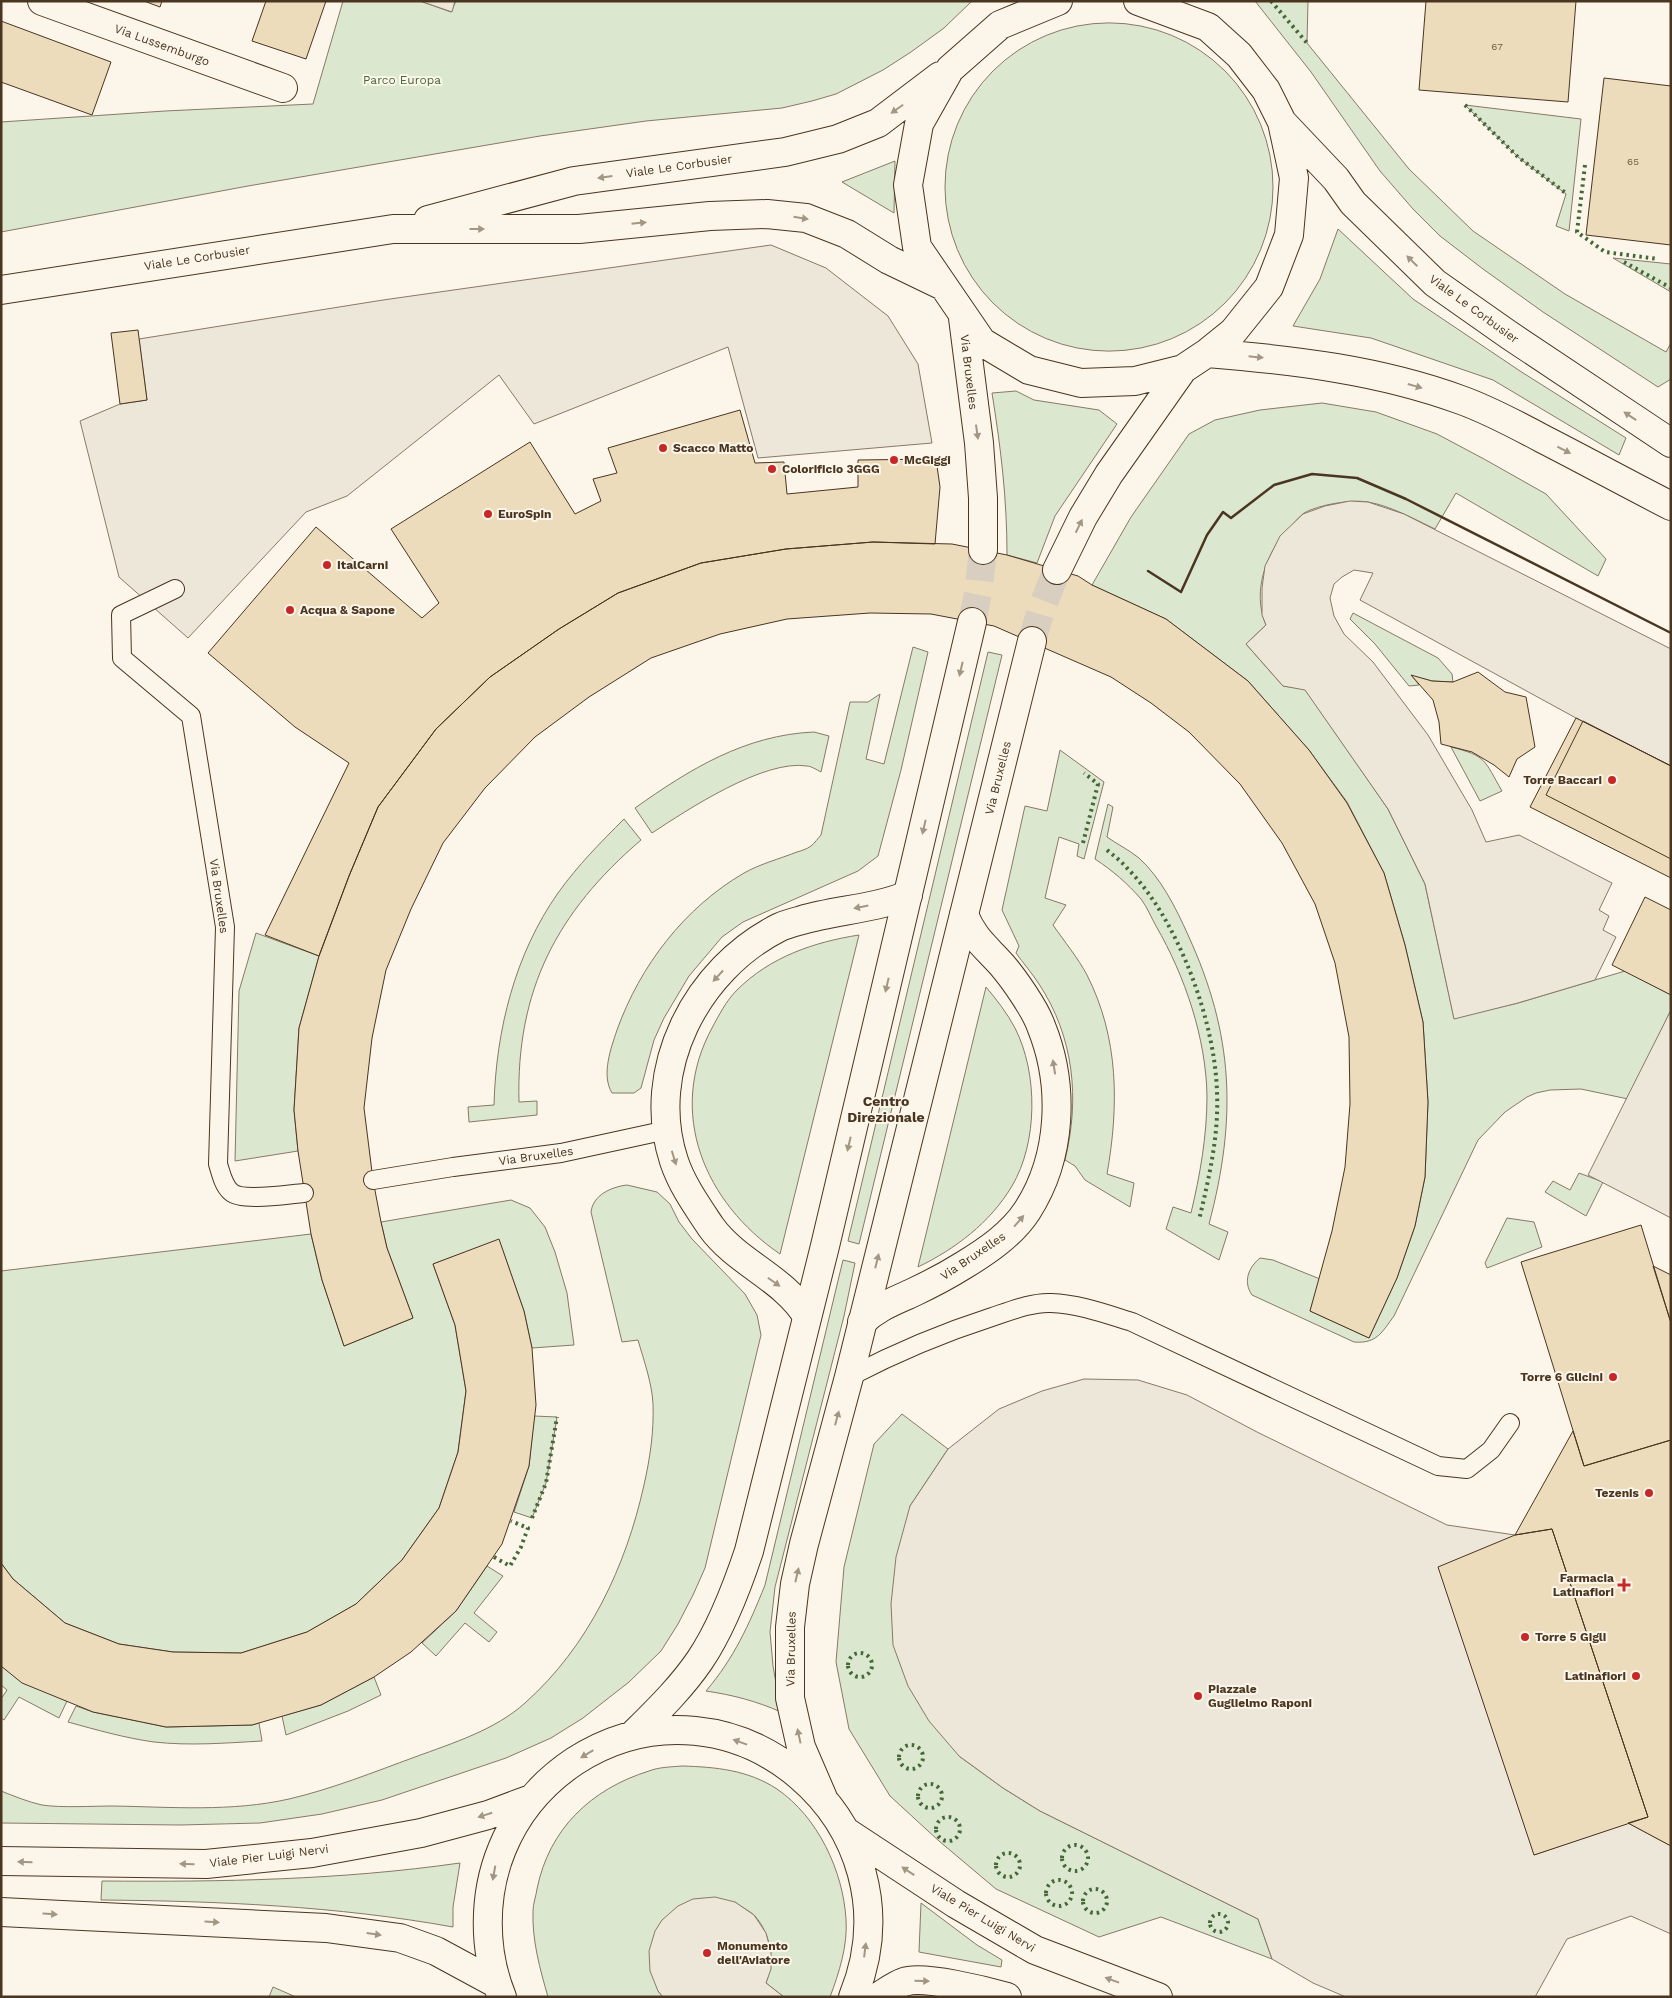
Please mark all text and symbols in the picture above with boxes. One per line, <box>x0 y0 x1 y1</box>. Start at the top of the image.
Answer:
street label: Via Lussemburgo <box>113 21 211 69</box>
house number: 67 <box>1491 41 1503 52</box>
park label: Parco Europa <box>363 73 441 87</box>
one-way arrow <box>890 104 904 114</box>
street label: Viale Le Corbusier <box>625 152 733 180</box>
house number: 65 <box>1627 156 1639 167</box>
one-way arrow <box>597 173 613 181</box>
one-way arrow <box>793 215 809 223</box>
one-way arrow <box>631 219 647 227</box>
one-way arrow <box>469 225 485 233</box>
street label: Viale Le Corbusier <box>143 243 251 273</box>
one-way arrow <box>1407 255 1419 267</box>
street label: Viale Le Corbusier <box>1427 272 1521 346</box>
street label: Via Bruxelles <box>957 334 981 410</box>
one-way arrow <box>1248 353 1264 361</box>
one-way arrow <box>1408 383 1423 391</box>
one-way arrow <box>1623 412 1637 421</box>
one-way arrow <box>974 424 982 440</box>
place label: Scacco Matto <box>673 441 754 455</box>
marker: Scacco Matto <box>657 442 669 454</box>
one-way arrow <box>1557 446 1572 454</box>
place label: McGiggi <box>904 453 951 467</box>
marker: McGiggi <box>888 454 900 466</box>
place label: Colorificio 3GGG <box>782 462 880 476</box>
marker: Colorificio 3GGG <box>766 463 778 475</box>
place label: EuroSpin <box>498 507 551 521</box>
marker: EuroSpin <box>482 508 494 520</box>
one-way arrow <box>1075 519 1083 533</box>
place label: ItalCarni <box>337 558 388 572</box>
marker: ItalCarni <box>321 559 333 571</box>
place label: Acqua & Sapone <box>300 603 395 617</box>
marker: Acqua & Sapone <box>284 604 296 616</box>
one-way arrow <box>957 662 965 677</box>
street label: Via Bruxelles <box>982 740 1014 816</box>
place label: Torre Baccari <box>1523 773 1602 787</box>
marker: Torre Baccari <box>1606 774 1618 786</box>
one-way arrow <box>920 820 928 835</box>
street label: Via Bruxelles <box>207 858 231 934</box>
one-way arrow <box>853 903 868 911</box>
one-way arrow <box>712 970 724 982</box>
one-way arrow <box>883 978 891 993</box>
one-way arrow <box>1049 1059 1057 1075</box>
district label: Centro Direzionale <box>847 1093 925 1125</box>
one-way arrow <box>845 1136 853 1151</box>
street label: Via Bruxelles <box>498 1144 574 1168</box>
one-way arrow <box>671 1151 679 1166</box>
one-way arrow <box>1013 1215 1025 1227</box>
street label: Via Bruxelles <box>938 1229 1008 1283</box>
one-way arrow <box>873 1253 881 1268</box>
one-way arrow <box>767 1277 781 1287</box>
place label: Torre 6 Glicini <box>1520 1370 1603 1384</box>
marker: Torre 6 Glicini <box>1607 1371 1619 1383</box>
one-way arrow <box>834 1411 842 1426</box>
place label: Tezenis <box>1595 1486 1640 1500</box>
marker: Tezenis <box>1643 1487 1655 1499</box>
one-way arrow <box>793 1568 801 1583</box>
place label: Farmacia Latinafiori <box>1553 1571 1614 1599</box>
marker: Farmacia Latinafiori <box>1618 1579 1630 1591</box>
street label: Via Bruxelles <box>783 1611 799 1687</box>
place label: Torre 5 Gigli <box>1535 1630 1606 1644</box>
marker: Torre 5 Gigli <box>1519 1631 1531 1643</box>
place label: Latinafiori <box>1565 1669 1626 1683</box>
marker: Latinafiori <box>1630 1670 1642 1682</box>
place label: Piazzale Guglielmo Raponi <box>1208 1682 1312 1710</box>
marker: Piazzale Guglielmo Raponi <box>1192 1690 1204 1702</box>
one-way arrow <box>795 1729 803 1744</box>
one-way arrow <box>732 1738 747 1746</box>
one-way arrow <box>581 1749 594 1758</box>
one-way arrow <box>477 1812 492 1820</box>
street label: Viale Pier Luigi Nervi <box>209 1842 329 1870</box>
one-way arrow <box>16 1858 32 1866</box>
one-way arrow <box>179 1859 195 1867</box>
one-way arrow <box>489 1866 497 1882</box>
one-way arrow <box>901 1867 914 1876</box>
street label: Viale Pier Luigi Nervi <box>928 1881 1038 1955</box>
one-way arrow <box>42 1911 58 1919</box>
one-way arrow <box>205 1919 221 1927</box>
one-way arrow <box>366 1931 382 1939</box>
place label: Monumento dell'Aviatore <box>717 1939 790 1967</box>
one-way arrow <box>861 1941 869 1957</box>
marker: Monumento dell'Aviatore <box>701 1947 713 1959</box>
one-way arrow <box>1104 1976 1119 1984</box>
one-way arrow <box>914 1978 930 1986</box>

